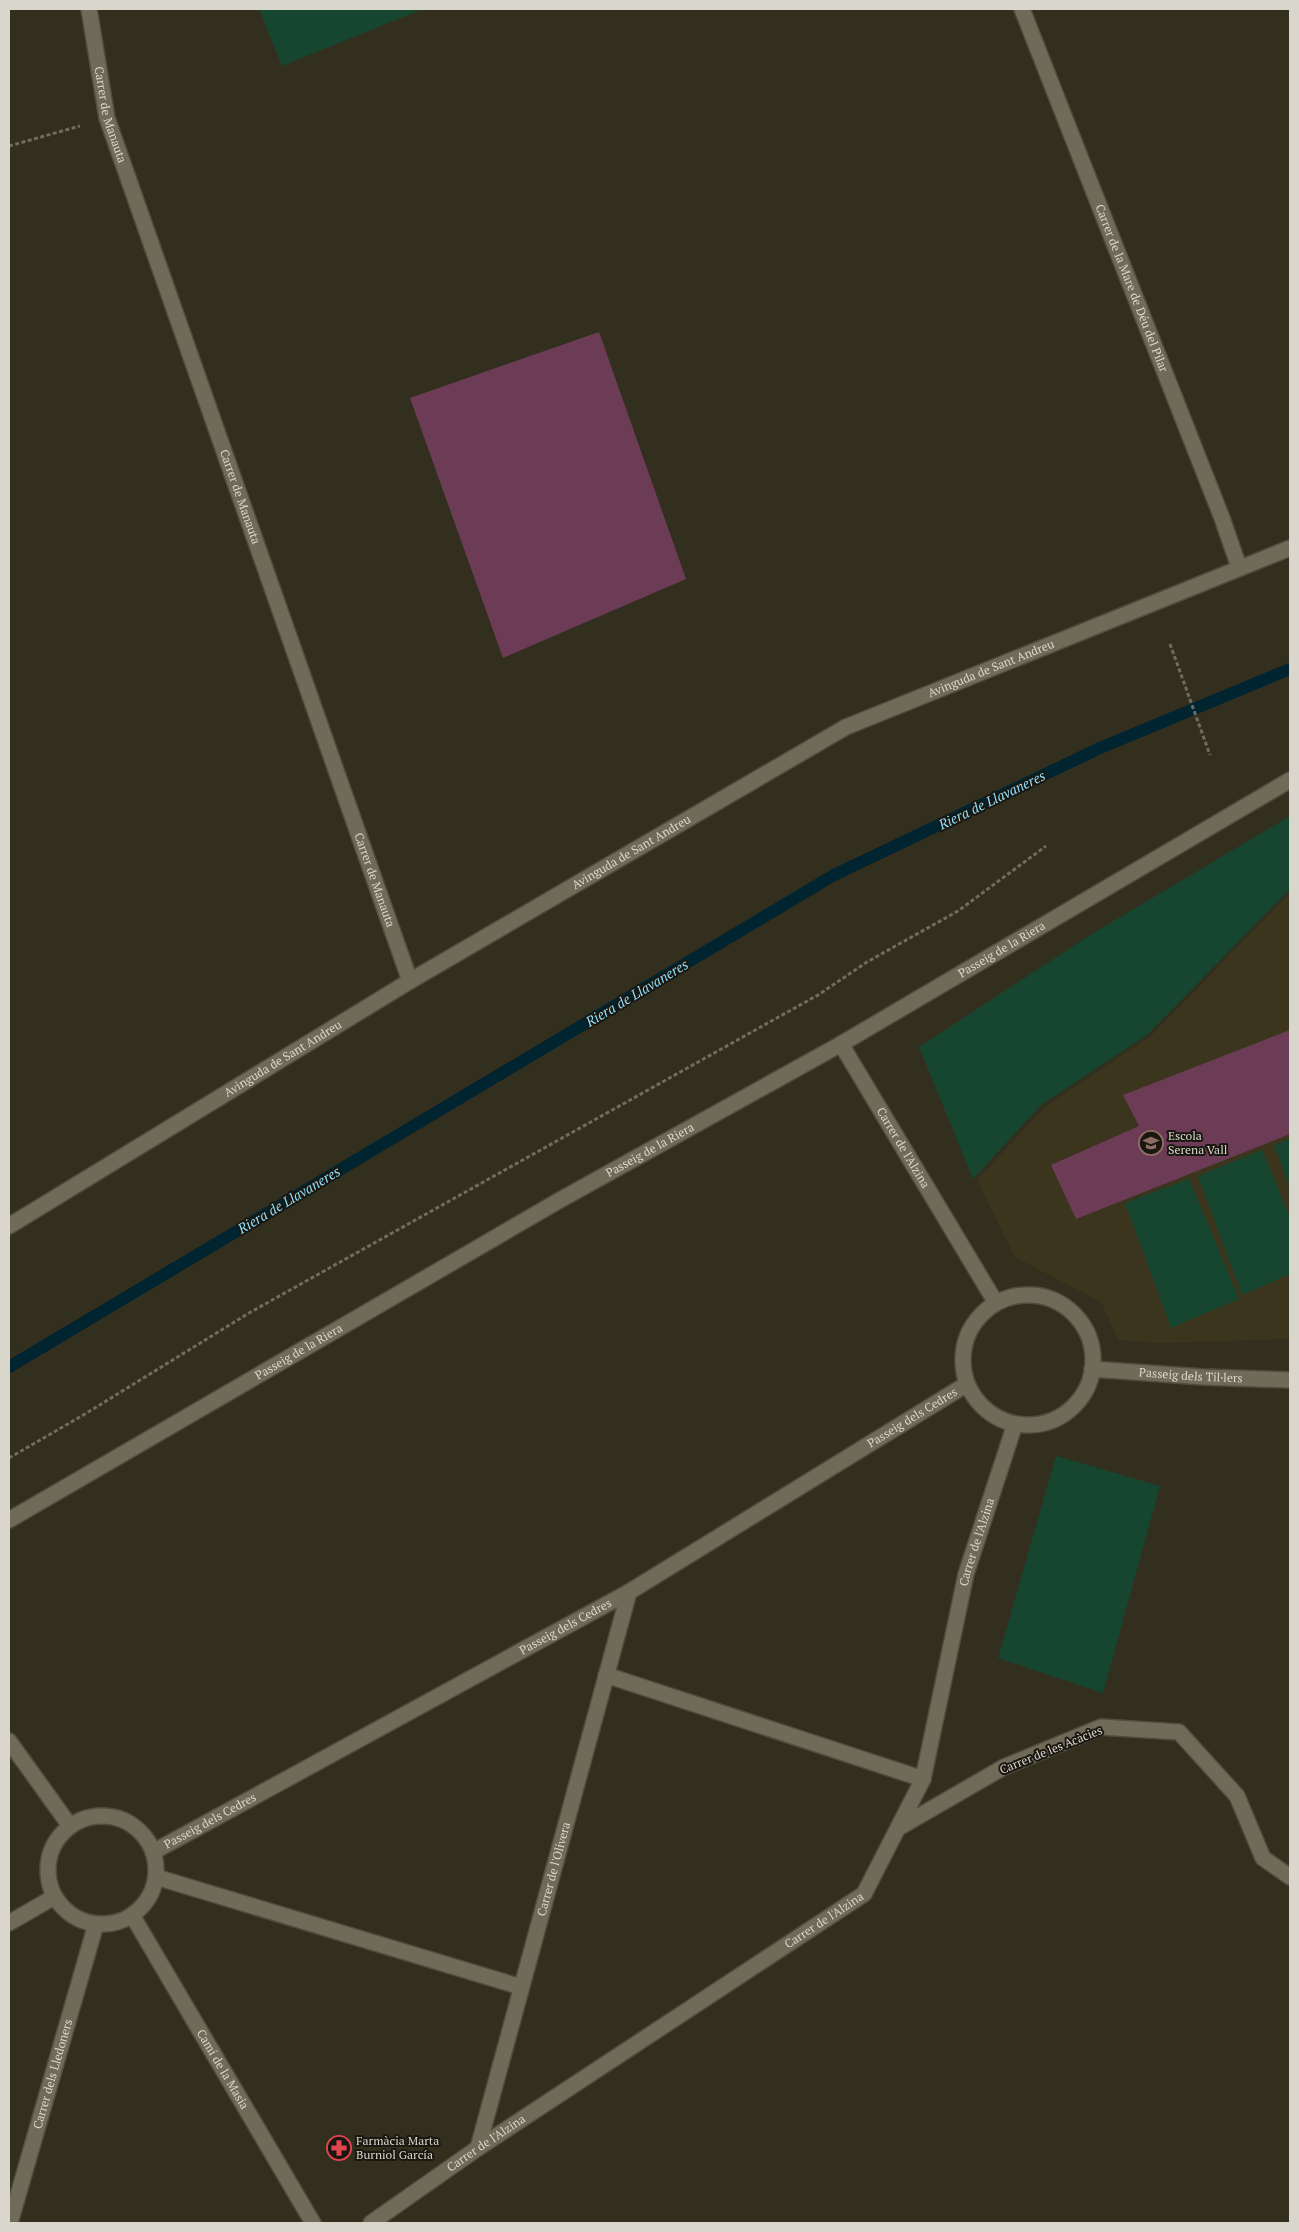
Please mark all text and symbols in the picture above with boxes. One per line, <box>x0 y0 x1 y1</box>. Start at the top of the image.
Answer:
street label: Carrer de Manauta <box>92 65 130 165</box>
street label: Carrer de la Mare de Déu del Pilar <box>1092 202 1172 375</box>
street label: Carrer de Manauta <box>217 447 264 546</box>
street label: Avinguda de Sant Andreu <box>926 636 1056 700</box>
water label: Riera de Llavaneres <box>934 765 1049 834</box>
street label: Avinguda de Sant Andreu <box>569 811 693 892</box>
street label: Carrer de Manauta <box>351 830 399 929</box>
street label: Passeig de la Riera <box>955 918 1048 981</box>
water label: Riera de Llavaneres <box>581 954 692 1031</box>
street label: Avinguda de Sant Andreu <box>221 1017 344 1100</box>
street label: Carrer de l'Alzina <box>874 1104 934 1191</box>
street label: Passeig de la Riera <box>603 1119 696 1180</box>
place label: Escola Serena Vall <box>1168 1128 1228 1157</box>
school or university icon: Escola Serena Vall <box>1138 1130 1164 1156</box>
water label: Riera de Llavaneres <box>233 1161 344 1238</box>
street label: Passeig de la Riera <box>252 1320 345 1383</box>
street label: Passeig dels Til·lers <box>1138 1364 1243 1385</box>
street label: Passeig dels Cedres <box>864 1384 960 1451</box>
street label: Carrer de l'Alzina <box>956 1496 997 1587</box>
street label: Passeig dels Cedres <box>516 1595 614 1658</box>
street label: Carrer de les Acàcies <box>997 1722 1104 1777</box>
street label: Passeig dels Cedres <box>161 1789 259 1852</box>
street label: Carrer de l'Olivera <box>533 1820 573 1918</box>
street label: Carrer de l'Alzina <box>781 1888 866 1951</box>
street label: Carrer dels Lledoners <box>29 2017 75 2131</box>
street label: Camí de la Masia <box>194 2026 252 2112</box>
street label: Carrer de l'Alzina <box>444 2111 528 2175</box>
place label: Farmàcia Marta Burniol García <box>356 2133 439 2162</box>
pharmacy icon: Farmàcia Marta Burniol García <box>326 2135 352 2161</box>

